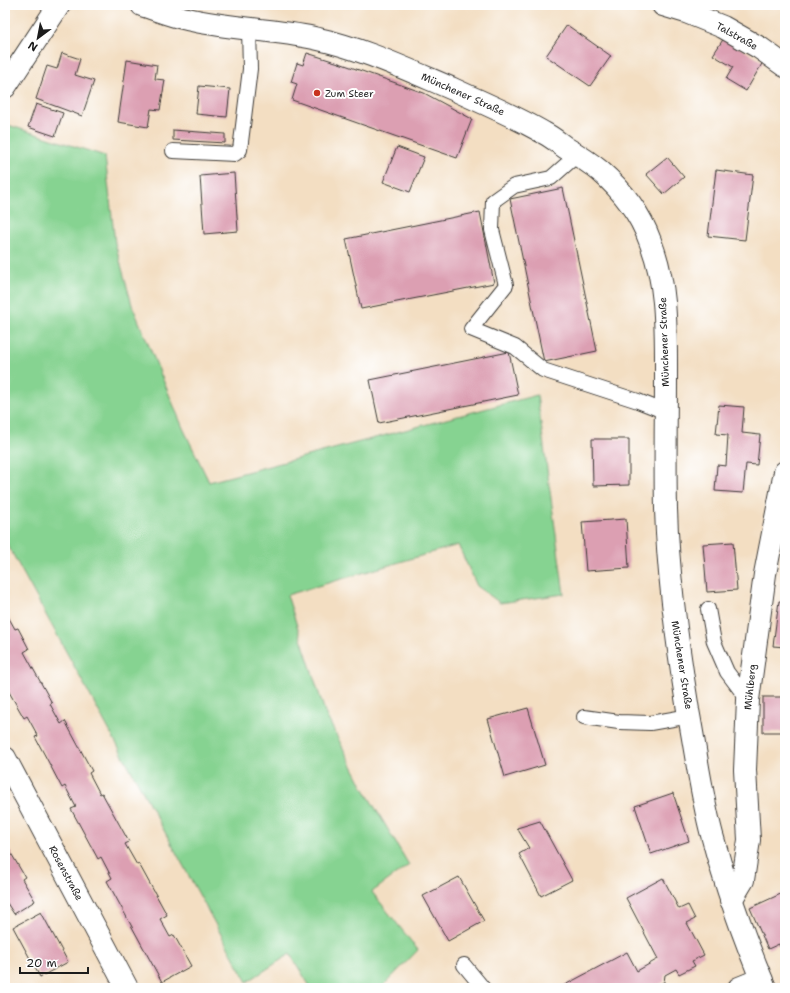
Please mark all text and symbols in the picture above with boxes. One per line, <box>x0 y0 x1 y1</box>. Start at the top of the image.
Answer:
north arrow <box>18 18 58 58</box>
street label: Talstraße <box>714 19 760 53</box>
text: N <box>25 37 41 55</box>
street label: Münchener Straße <box>419 70 507 118</box>
place label: Zum Steer <box>325 87 374 100</box>
marker: Zum Steer <box>312 88 322 98</box>
street label: Münchener Straße <box>656 297 672 387</box>
street label: Münchener Straße <box>669 620 695 711</box>
street label: Mühlberg <box>741 663 759 711</box>
street label: Rosenstraße <box>46 843 86 903</box>
scale bar <box>20 949 88 975</box>
text: 20 m <box>26 955 57 971</box>

